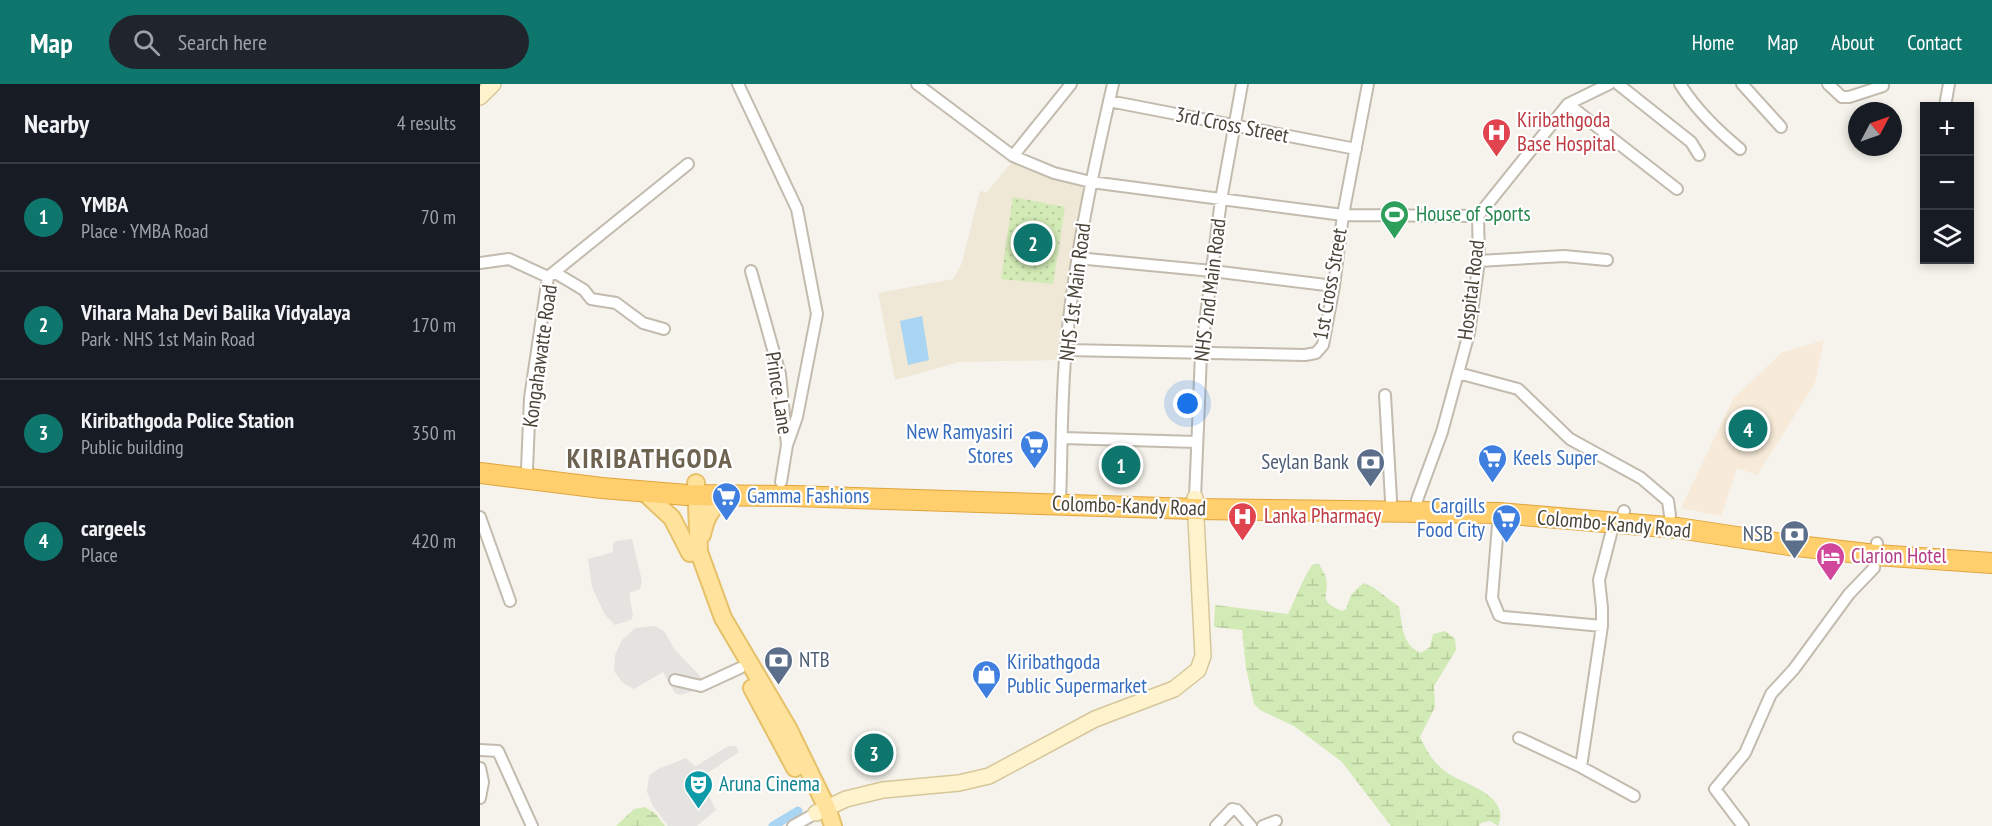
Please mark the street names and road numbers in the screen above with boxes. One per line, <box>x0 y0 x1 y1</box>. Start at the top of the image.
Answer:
street label: 3rd Cross Street <box>1173 100 1291 149</box>
street label: NHS 2nd Main Road <box>1187 217 1232 363</box>
street label: NHS 1st Main Road <box>1053 222 1096 362</box>
street label: 1st Cross Street <box>1306 226 1353 342</box>
street label: Hospital Road <box>1451 238 1490 341</box>
street label: Kongahawatte Road <box>516 283 563 429</box>
street label: Prince Lane <box>760 350 799 436</box>
street label: Colombo-Kandy Road <box>1051 489 1207 522</box>
street label: Colombo-Kandy Road <box>1536 503 1692 544</box>

